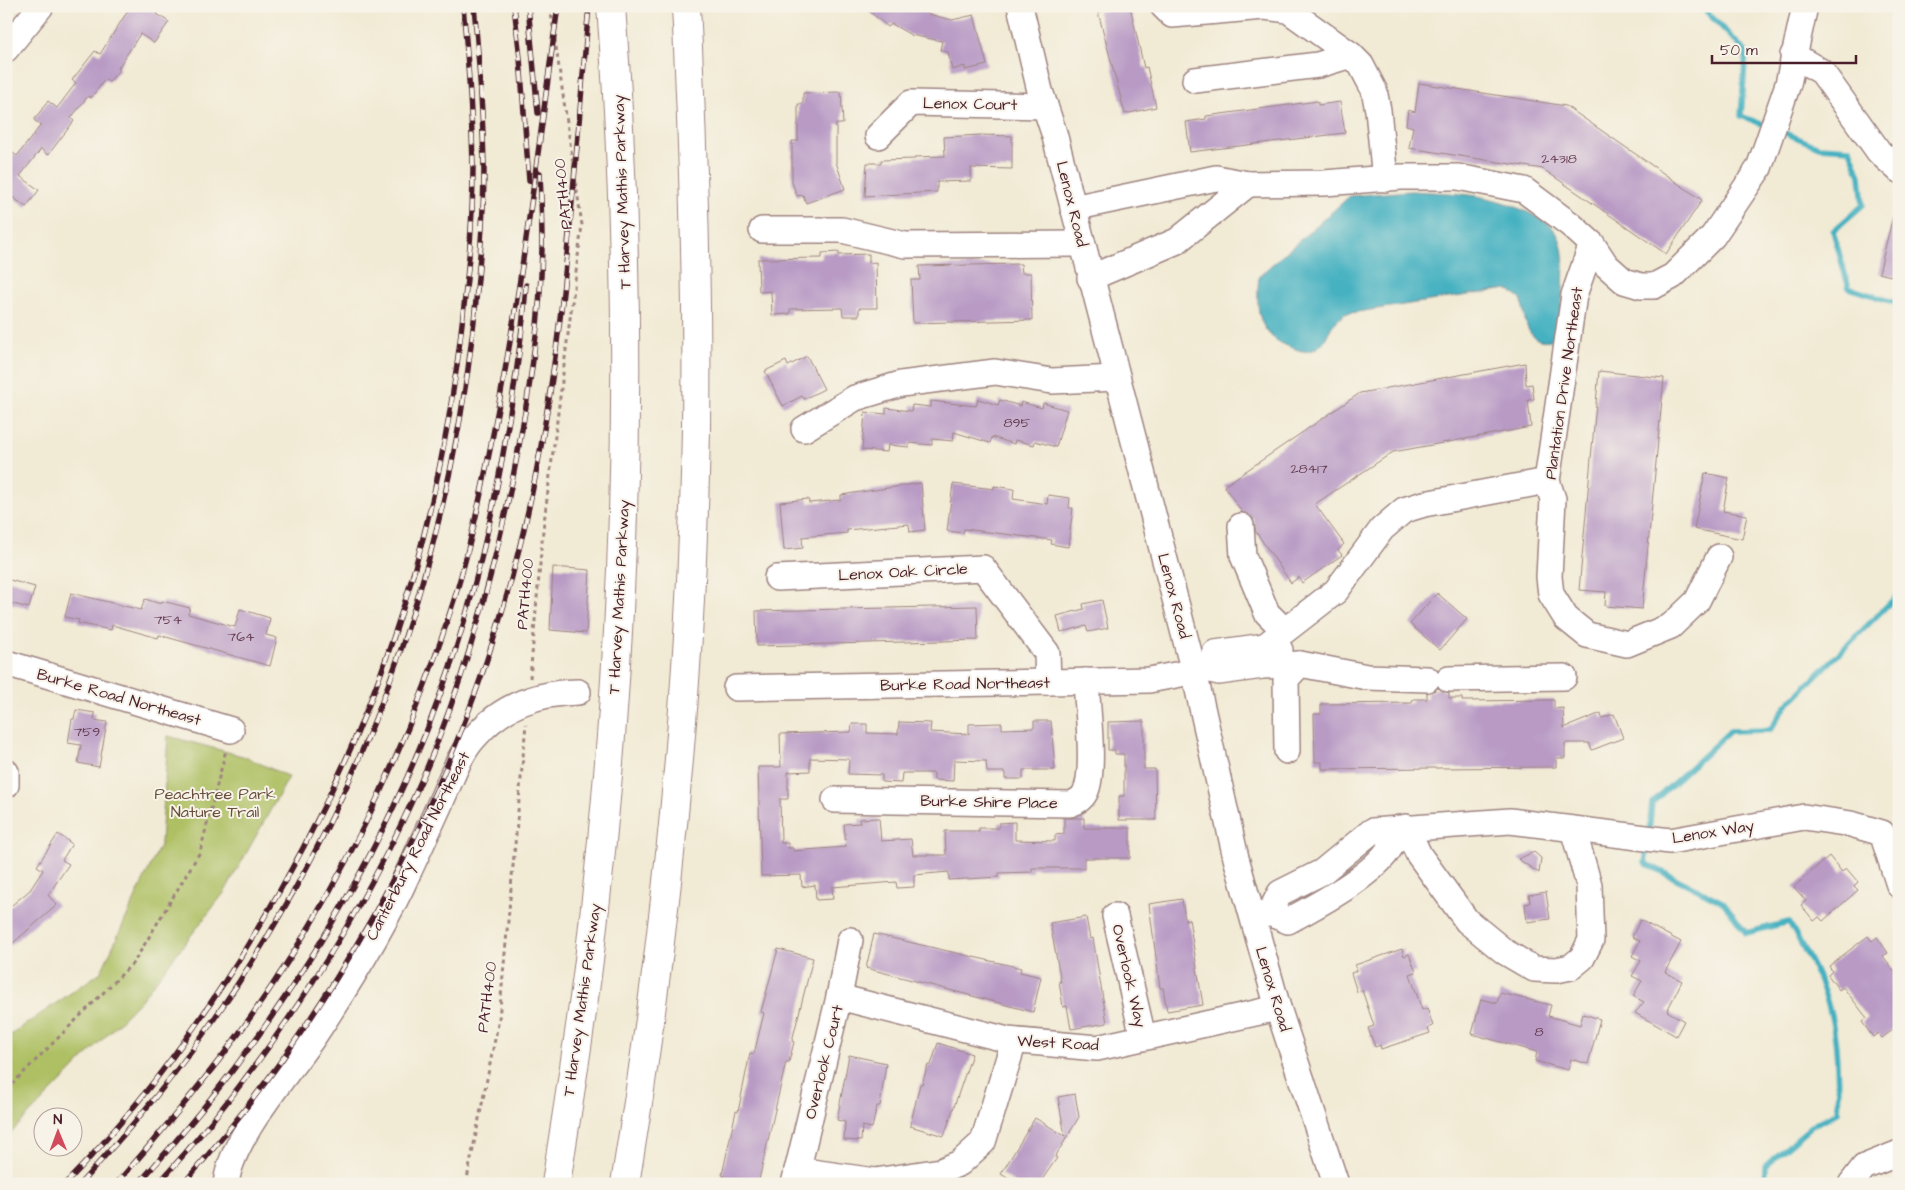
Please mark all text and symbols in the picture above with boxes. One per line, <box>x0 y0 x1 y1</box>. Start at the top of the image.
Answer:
scale bar <box>1712 32 1856 64</box>
text: 50 m <box>1720 40 1758 61</box>
street label: Lenox Court <box>923 92 1018 116</box>
street label: T Harvey Mathis Parkway <box>608 94 637 290</box>
house number: 24318 <box>1541 149 1577 169</box>
street label: PATH400 <box>548 157 578 231</box>
street label: Lenox Road <box>1051 159 1093 249</box>
street label: Plantation Drive Northeast <box>1540 285 1588 481</box>
house number: 895 <box>1004 413 1031 433</box>
house number: 28417 <box>1290 459 1328 479</box>
street label: T Harvey Mathis Parkway <box>603 499 636 695</box>
street label: Lenox Road <box>1152 551 1196 641</box>
street label: PATH400 <box>511 558 539 630</box>
street label: Lenox Oak Circle <box>838 558 969 586</box>
house number: 754 <box>154 610 182 630</box>
house number: 764 <box>228 627 255 647</box>
street label: Burke Road Northeast <box>34 663 204 731</box>
street label: Burke Road Northeast <box>880 672 1051 696</box>
house number: 759 <box>74 722 100 742</box>
street label: Canterbury Road Northeast <box>361 747 476 945</box>
park label: Peachtree Park Nature Trail <box>154 783 276 823</box>
street label: Burke Shire Place <box>920 790 1058 814</box>
street label: Lenox Way <box>1670 815 1756 850</box>
street label: T Harvey Mathis Parkway <box>558 902 607 1098</box>
street label: Overlook Way <box>1105 922 1152 1030</box>
street label: Lenox Road <box>1250 944 1296 1034</box>
street label: PATH400 <box>472 960 502 1034</box>
street label: Overlook Court <box>799 1002 849 1121</box>
house number: 8 <box>1534 1022 1544 1042</box>
street label: West Road <box>1017 1030 1099 1056</box>
north arrow <box>32 1108 82 1158</box>
text: N <box>53 1110 63 1130</box>

